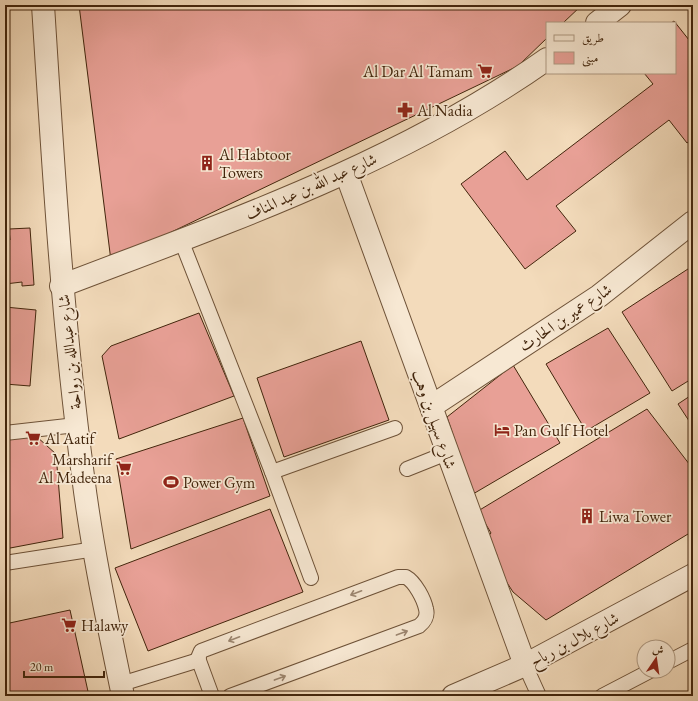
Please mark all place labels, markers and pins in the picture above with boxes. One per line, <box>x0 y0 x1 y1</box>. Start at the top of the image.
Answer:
place label: Al Dar Al Tamam <box>362 61 474 82</box>
supermarket icon: Al Dar Al Tamam <box>476 62 494 80</box>
place label: Al Nadia <box>416 100 473 121</box>
pharmacy icon: Al Nadia <box>396 101 414 119</box>
place label: Al Habtoor Towers <box>218 144 292 183</box>
building icon: Al Habtoor Towers <box>198 154 216 172</box>
place label: Pan Gulf Hotel <box>514 420 608 441</box>
hotel icon: Pan Gulf Hotel <box>493 421 511 439</box>
place label: Al Aatif <box>44 428 97 449</box>
supermarket icon: Al Aatif <box>24 429 42 447</box>
place label: Marsharif Al Madeena <box>37 449 114 488</box>
supermarket icon: Marsharif Al Madeena <box>115 459 133 477</box>
place label: Power Gym <box>183 472 256 493</box>
sports icon: Power Gym <box>162 473 180 491</box>
place label: Liwa Tower <box>599 506 672 527</box>
building icon: Liwa Tower <box>578 507 596 525</box>
place label: Halawy <box>81 615 129 636</box>
supermarket icon: Halawy <box>60 616 78 634</box>

